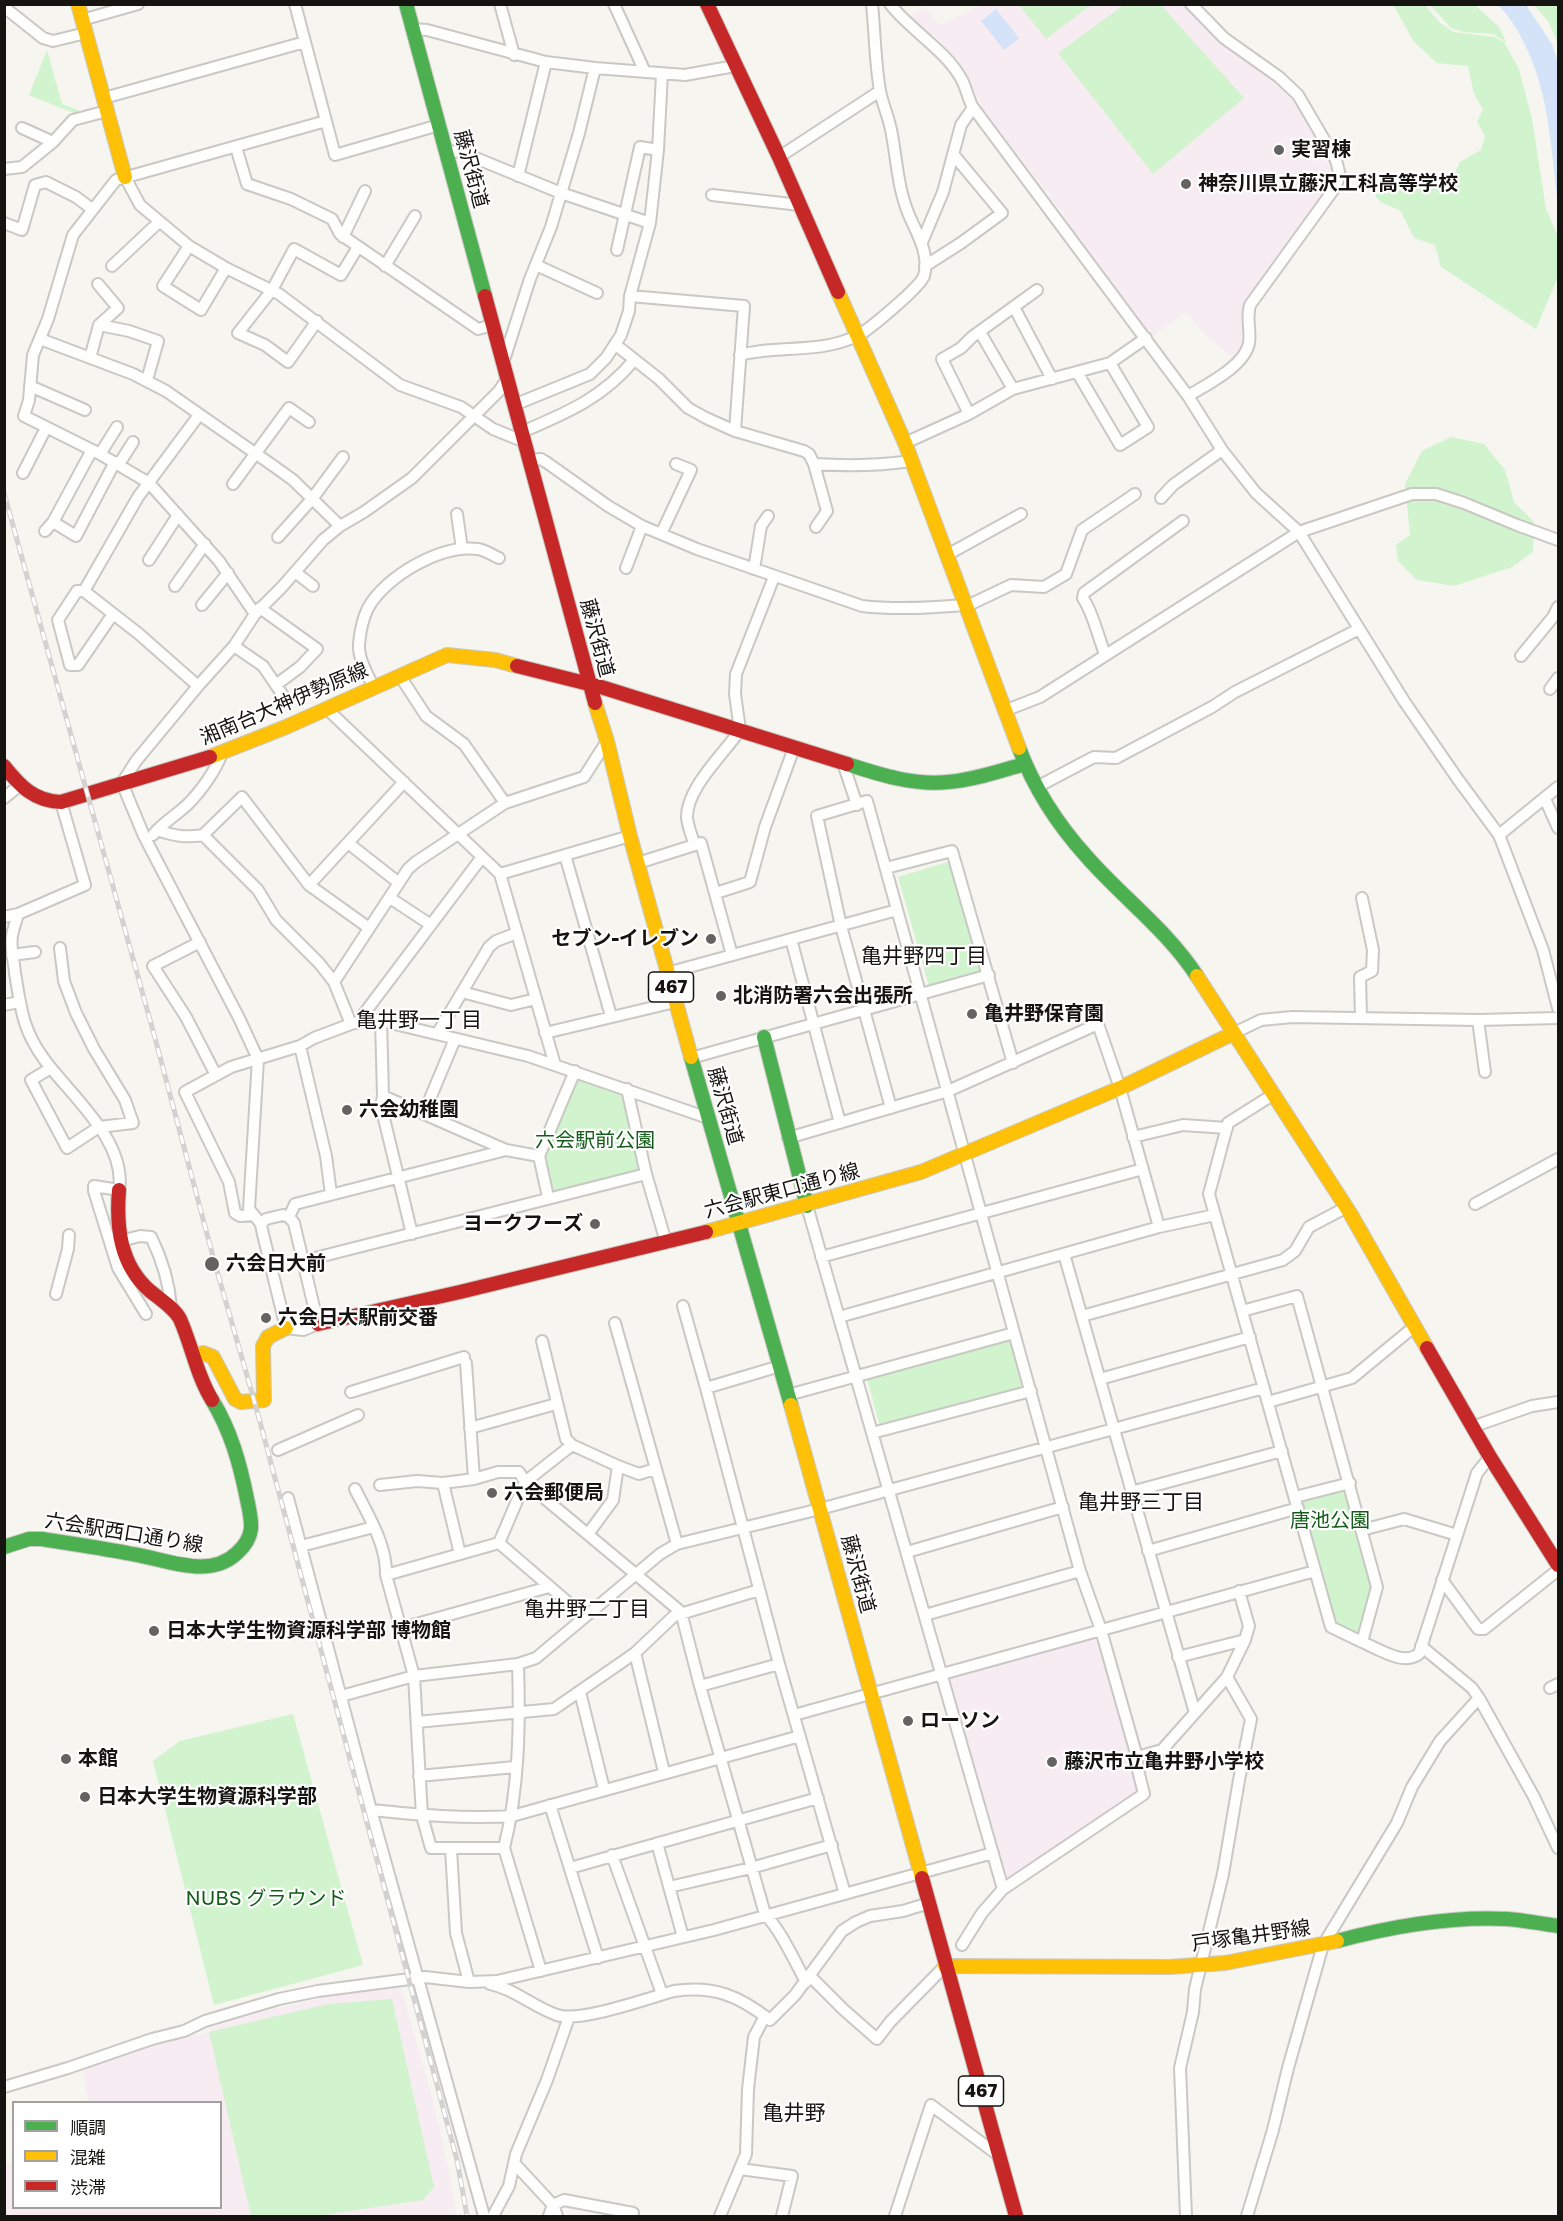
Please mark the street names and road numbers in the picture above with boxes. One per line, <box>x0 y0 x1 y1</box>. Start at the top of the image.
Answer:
street label: 藤沢街道 <box>449 127 493 211</box>
street label: 藤沢街道 <box>575 596 619 680</box>
street label: 湘南台大神伊勢原線 <box>196 658 372 750</box>
road number: 467 <box>648 972 694 1002</box>
street label: 藤沢街道 <box>702 1064 748 1148</box>
street label: 六会駅東口通り線 <box>702 1159 862 1223</box>
street label: 六会駅西口通り線 <box>43 1509 205 1557</box>
street label: 藤沢街道 <box>836 1532 880 1616</box>
street label: 戸塚亀井野線 <box>1190 1916 1312 1956</box>
road number: 467 <box>958 2076 1004 2106</box>

